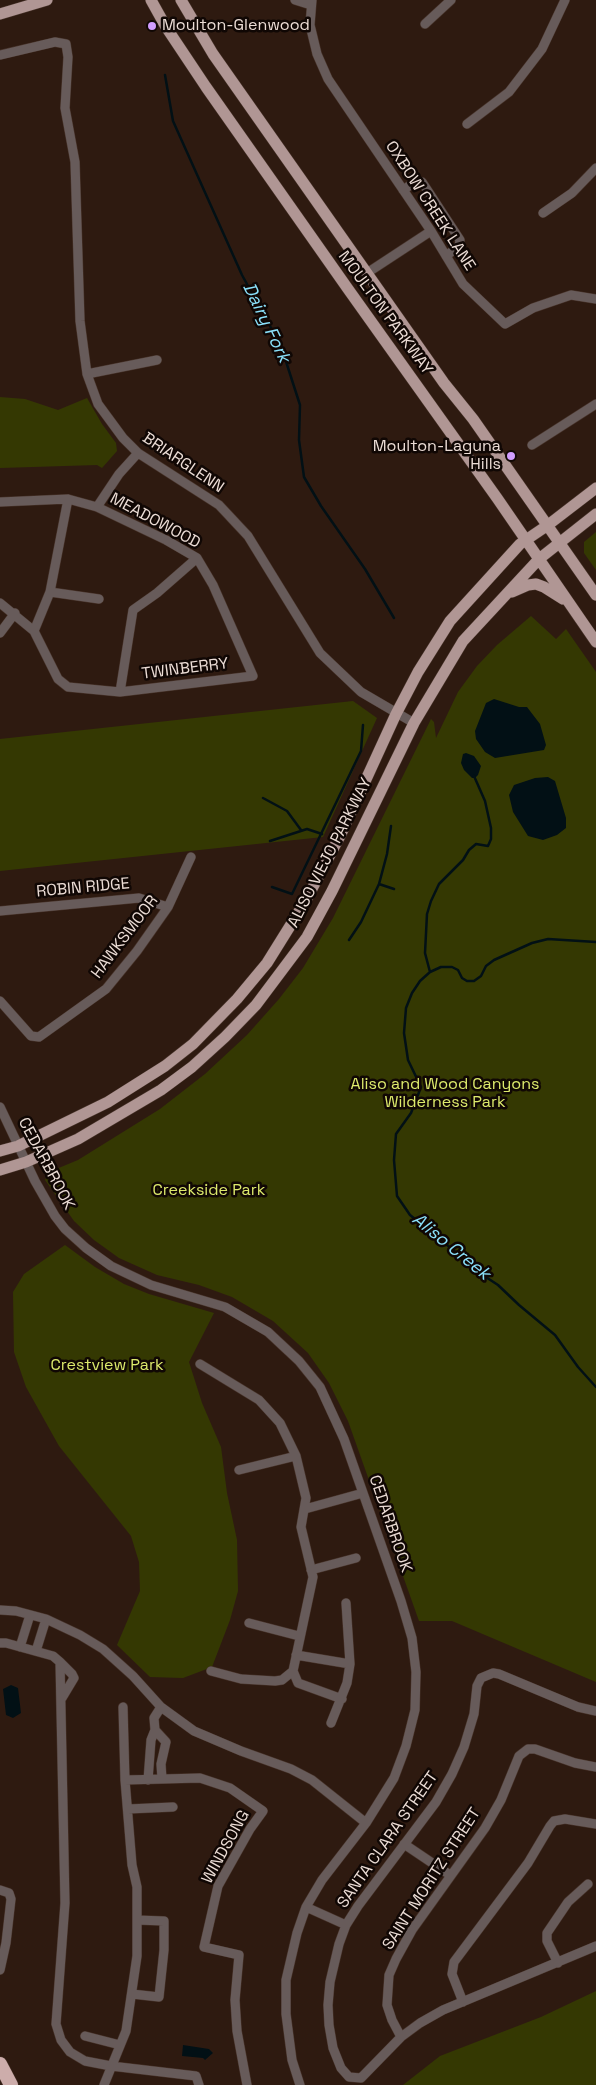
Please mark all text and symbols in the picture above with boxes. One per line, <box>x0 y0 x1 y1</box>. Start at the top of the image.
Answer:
place label: Moulton-Glenwood <box>162 16 310 36</box>
marker: Moulton-Glenwood <box>146 20 158 32</box>
street label: OXBOW CREEK LANE <box>381 138 479 274</box>
street label: MOULTON PARKWAY <box>334 248 436 378</box>
water label: Dairy Fork <box>237 279 295 367</box>
street label: BRIARGLENN <box>139 429 227 497</box>
place label: Moulton-Laguna Hills <box>373 437 501 475</box>
marker: Moulton-Laguna Hills <box>505 450 517 462</box>
street label: MEADOWOOD <box>107 489 203 553</box>
street label: TWINBERRY <box>141 654 229 684</box>
street label: ALISO VIEJO PARKWAY <box>284 775 376 931</box>
street label: ROBIN RIDGE <box>35 874 131 902</box>
street label: HAWKSMOOR <box>88 892 162 982</box>
park label: Aliso and Wood Canyons Wilderness Park <box>351 1075 539 1113</box>
street label: CEDARBROOK <box>14 1115 78 1213</box>
park label: Creekside Park <box>153 1181 265 1201</box>
water label: Aliso Creek <box>408 1209 494 1285</box>
park label: Crestview Park <box>50 1356 164 1376</box>
street label: CEDARBROOK <box>364 1473 416 1575</box>
street label: SANTA CLARA STREET <box>334 1768 442 1912</box>
street label: SAINT MORITZ STREET <box>379 1804 485 1954</box>
street label: WINDSONG <box>198 1807 254 1887</box>

